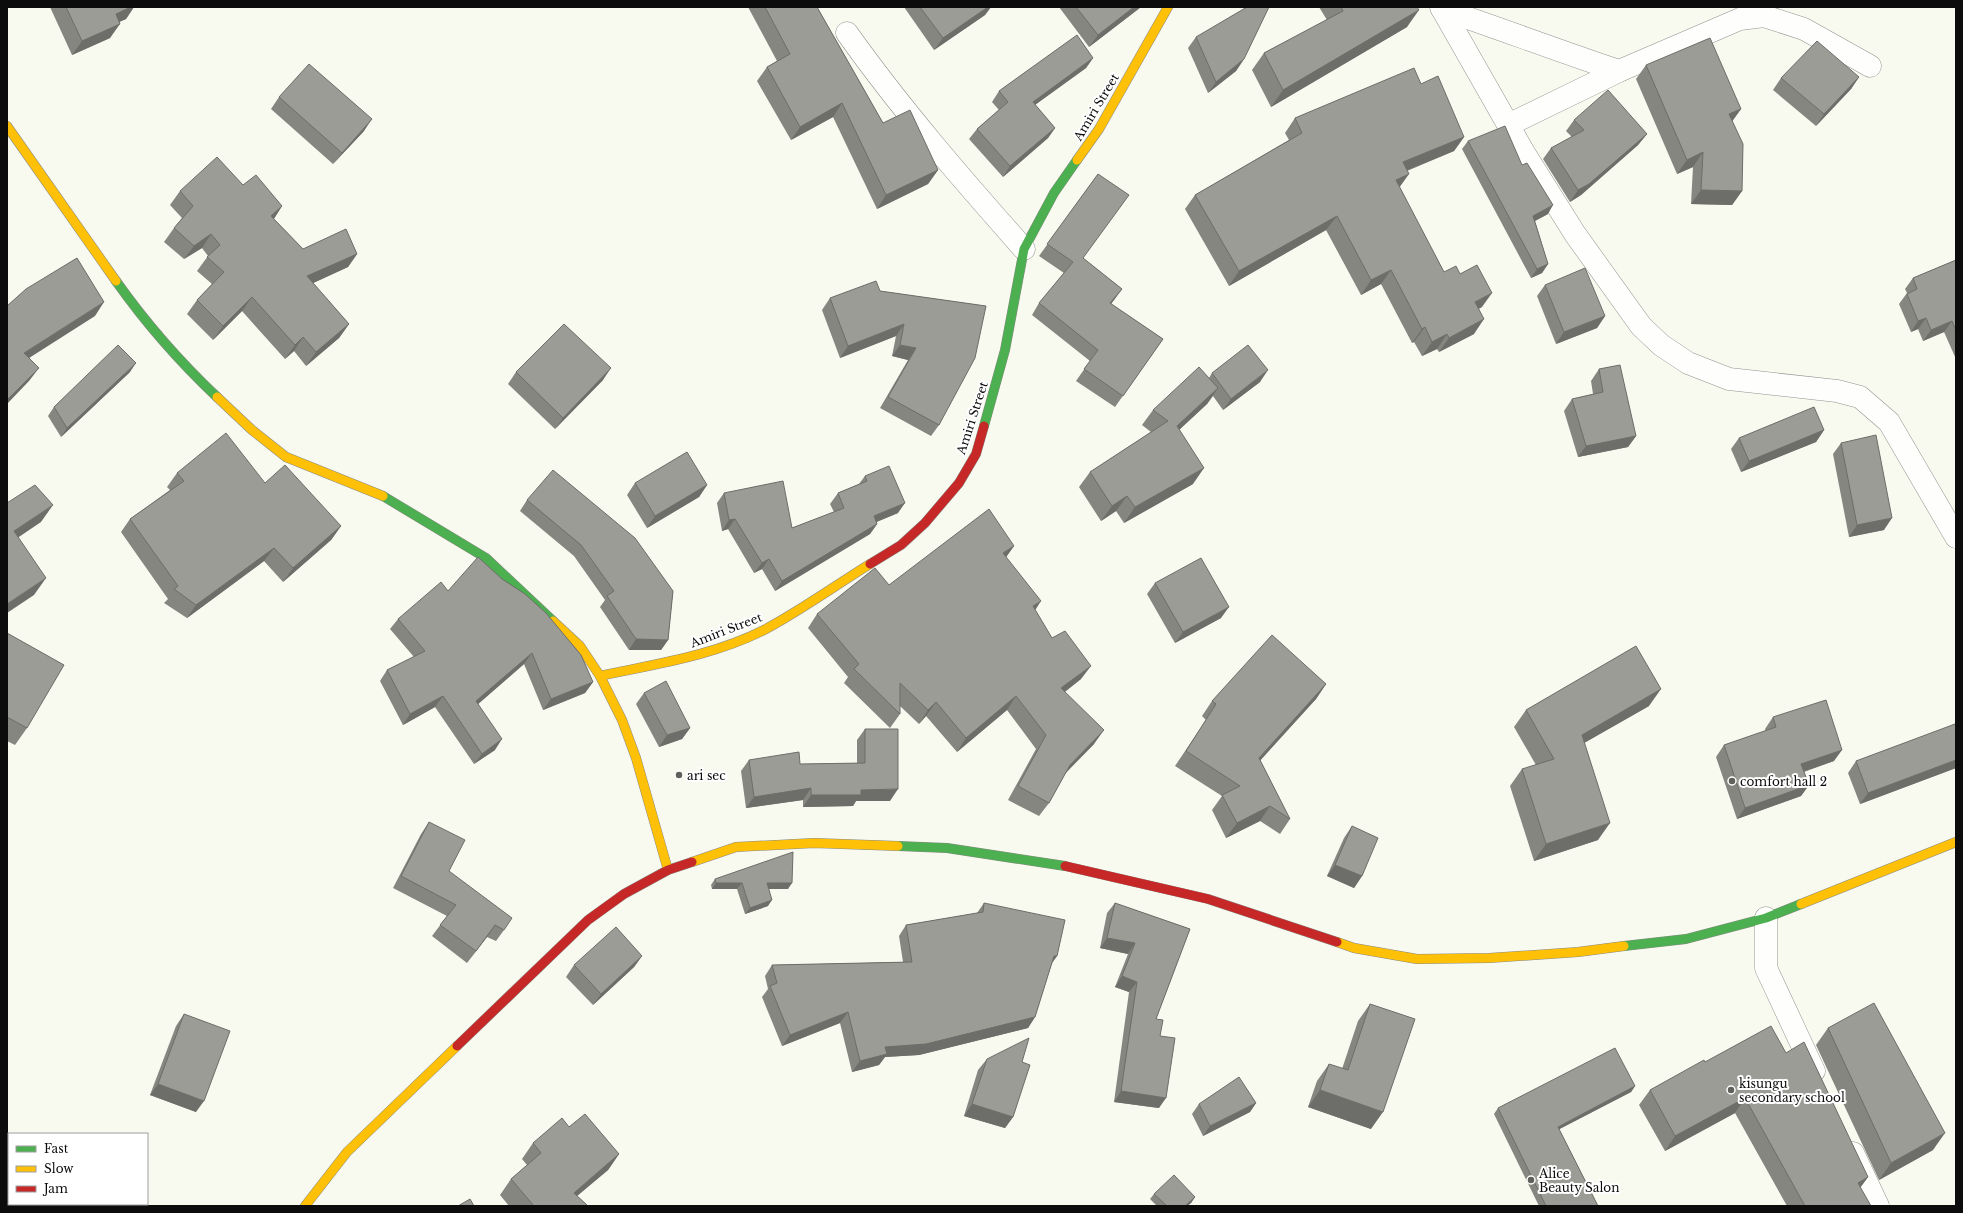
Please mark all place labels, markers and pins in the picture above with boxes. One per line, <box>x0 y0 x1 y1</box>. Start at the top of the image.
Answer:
place label: ari sec <box>687 768 726 783</box>
marker: ari sec <box>674 770 684 780</box>
place label: comfort hall 2 <box>1740 774 1827 789</box>
marker: comfort hall 2 <box>1727 776 1737 786</box>
place label: kisungu secondary school <box>1739 1076 1845 1105</box>
marker: kisungu secondary school <box>1726 1085 1736 1095</box>
place label: Alice Beauty Salon <box>1538 1166 1619 1195</box>
marker: Alice Beauty Salon <box>1526 1175 1536 1185</box>

